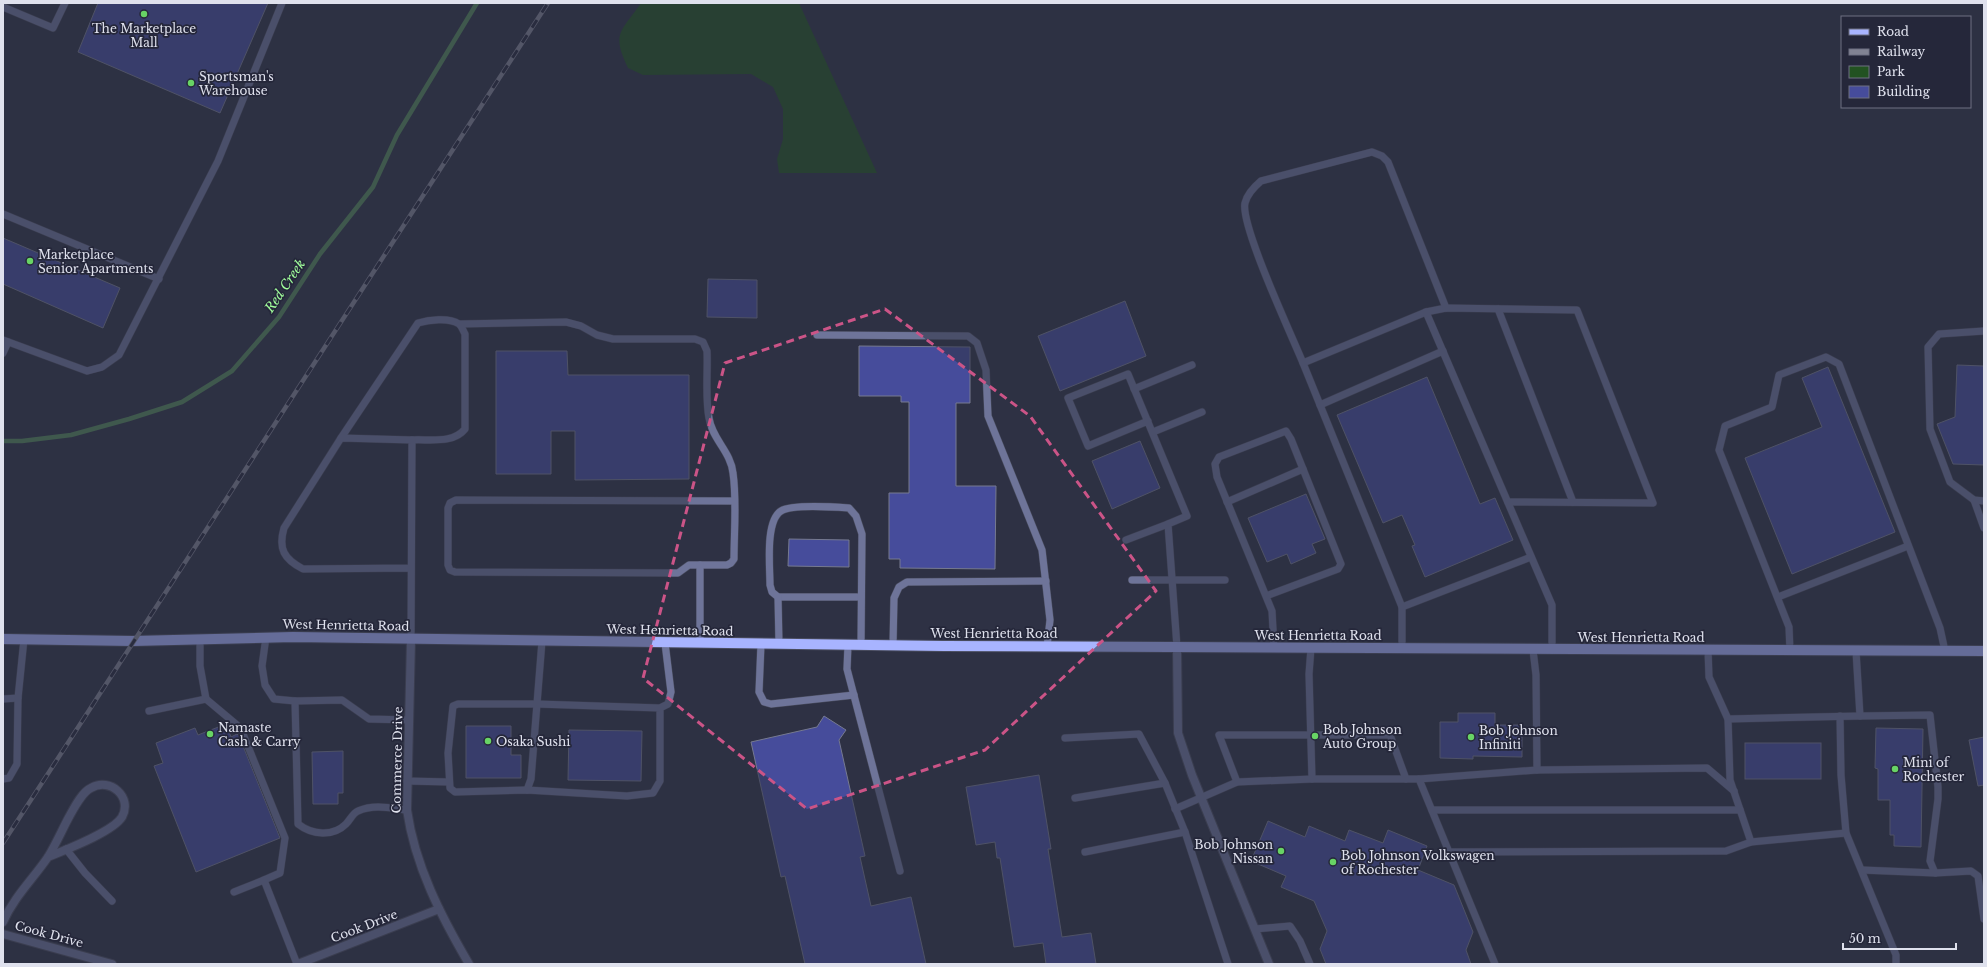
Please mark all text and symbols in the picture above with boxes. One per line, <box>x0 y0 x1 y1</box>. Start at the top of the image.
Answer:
marker: The Marketplace Mall <box>139 9 149 19</box>
legend <box>1841 16 1971 108</box>
place label: The Marketplace Mall <box>92 21 196 50</box>
text: Road <box>1877 24 1909 39</box>
text: Railway <box>1877 44 1926 59</box>
text: Park <box>1877 64 1905 79</box>
place label: Sportsman's Warehouse <box>198 69 274 98</box>
marker: Sportsman's Warehouse <box>186 78 196 88</box>
text: Building <box>1877 84 1931 99</box>
place label: Marketplace Senior Apartments <box>38 247 154 276</box>
marker: Marketplace Senior Apartments <box>25 256 35 266</box>
water label: Red Creek <box>260 256 309 317</box>
street label: West Henrietta Road <box>281 616 410 634</box>
street label: West Henrietta Road <box>605 621 734 639</box>
street label: West Henrietta Road <box>929 626 1058 641</box>
street label: West Henrietta Road <box>1253 628 1382 643</box>
street label: West Henrietta Road <box>1576 630 1705 645</box>
street label: Commerce Drive <box>389 706 405 813</box>
place label: Namaste Cash & Carry <box>218 720 301 749</box>
place label: Bob Johnson Auto Group <box>1322 722 1402 751</box>
place label: Bob Johnson Infiniti <box>1479 723 1558 752</box>
marker: Namaste Cash & Carry <box>205 729 215 739</box>
marker: Bob Johnson Auto Group <box>1310 731 1320 741</box>
marker: Bob Johnson Infiniti <box>1466 732 1476 742</box>
place label: Osaka Sushi <box>496 734 570 749</box>
marker: Osaka Sushi <box>483 736 493 746</box>
place label: Mini of Rochester <box>1903 755 1965 784</box>
marker: Mini of Rochester <box>1890 764 1900 774</box>
place label: Bob Johnson Nissan <box>1194 837 1273 866</box>
marker: Bob Johnson Nissan <box>1276 846 1286 856</box>
place label: Bob Johnson Volkswagen of Rochester <box>1341 848 1495 877</box>
marker: Bob Johnson Volkswagen of Rochester <box>1328 857 1338 867</box>
street label: Cook Drive <box>328 906 400 946</box>
street label: Cook Drive <box>13 918 85 950</box>
scale bar <box>1843 925 1956 951</box>
text: 50 m <box>1849 931 1881 946</box>

